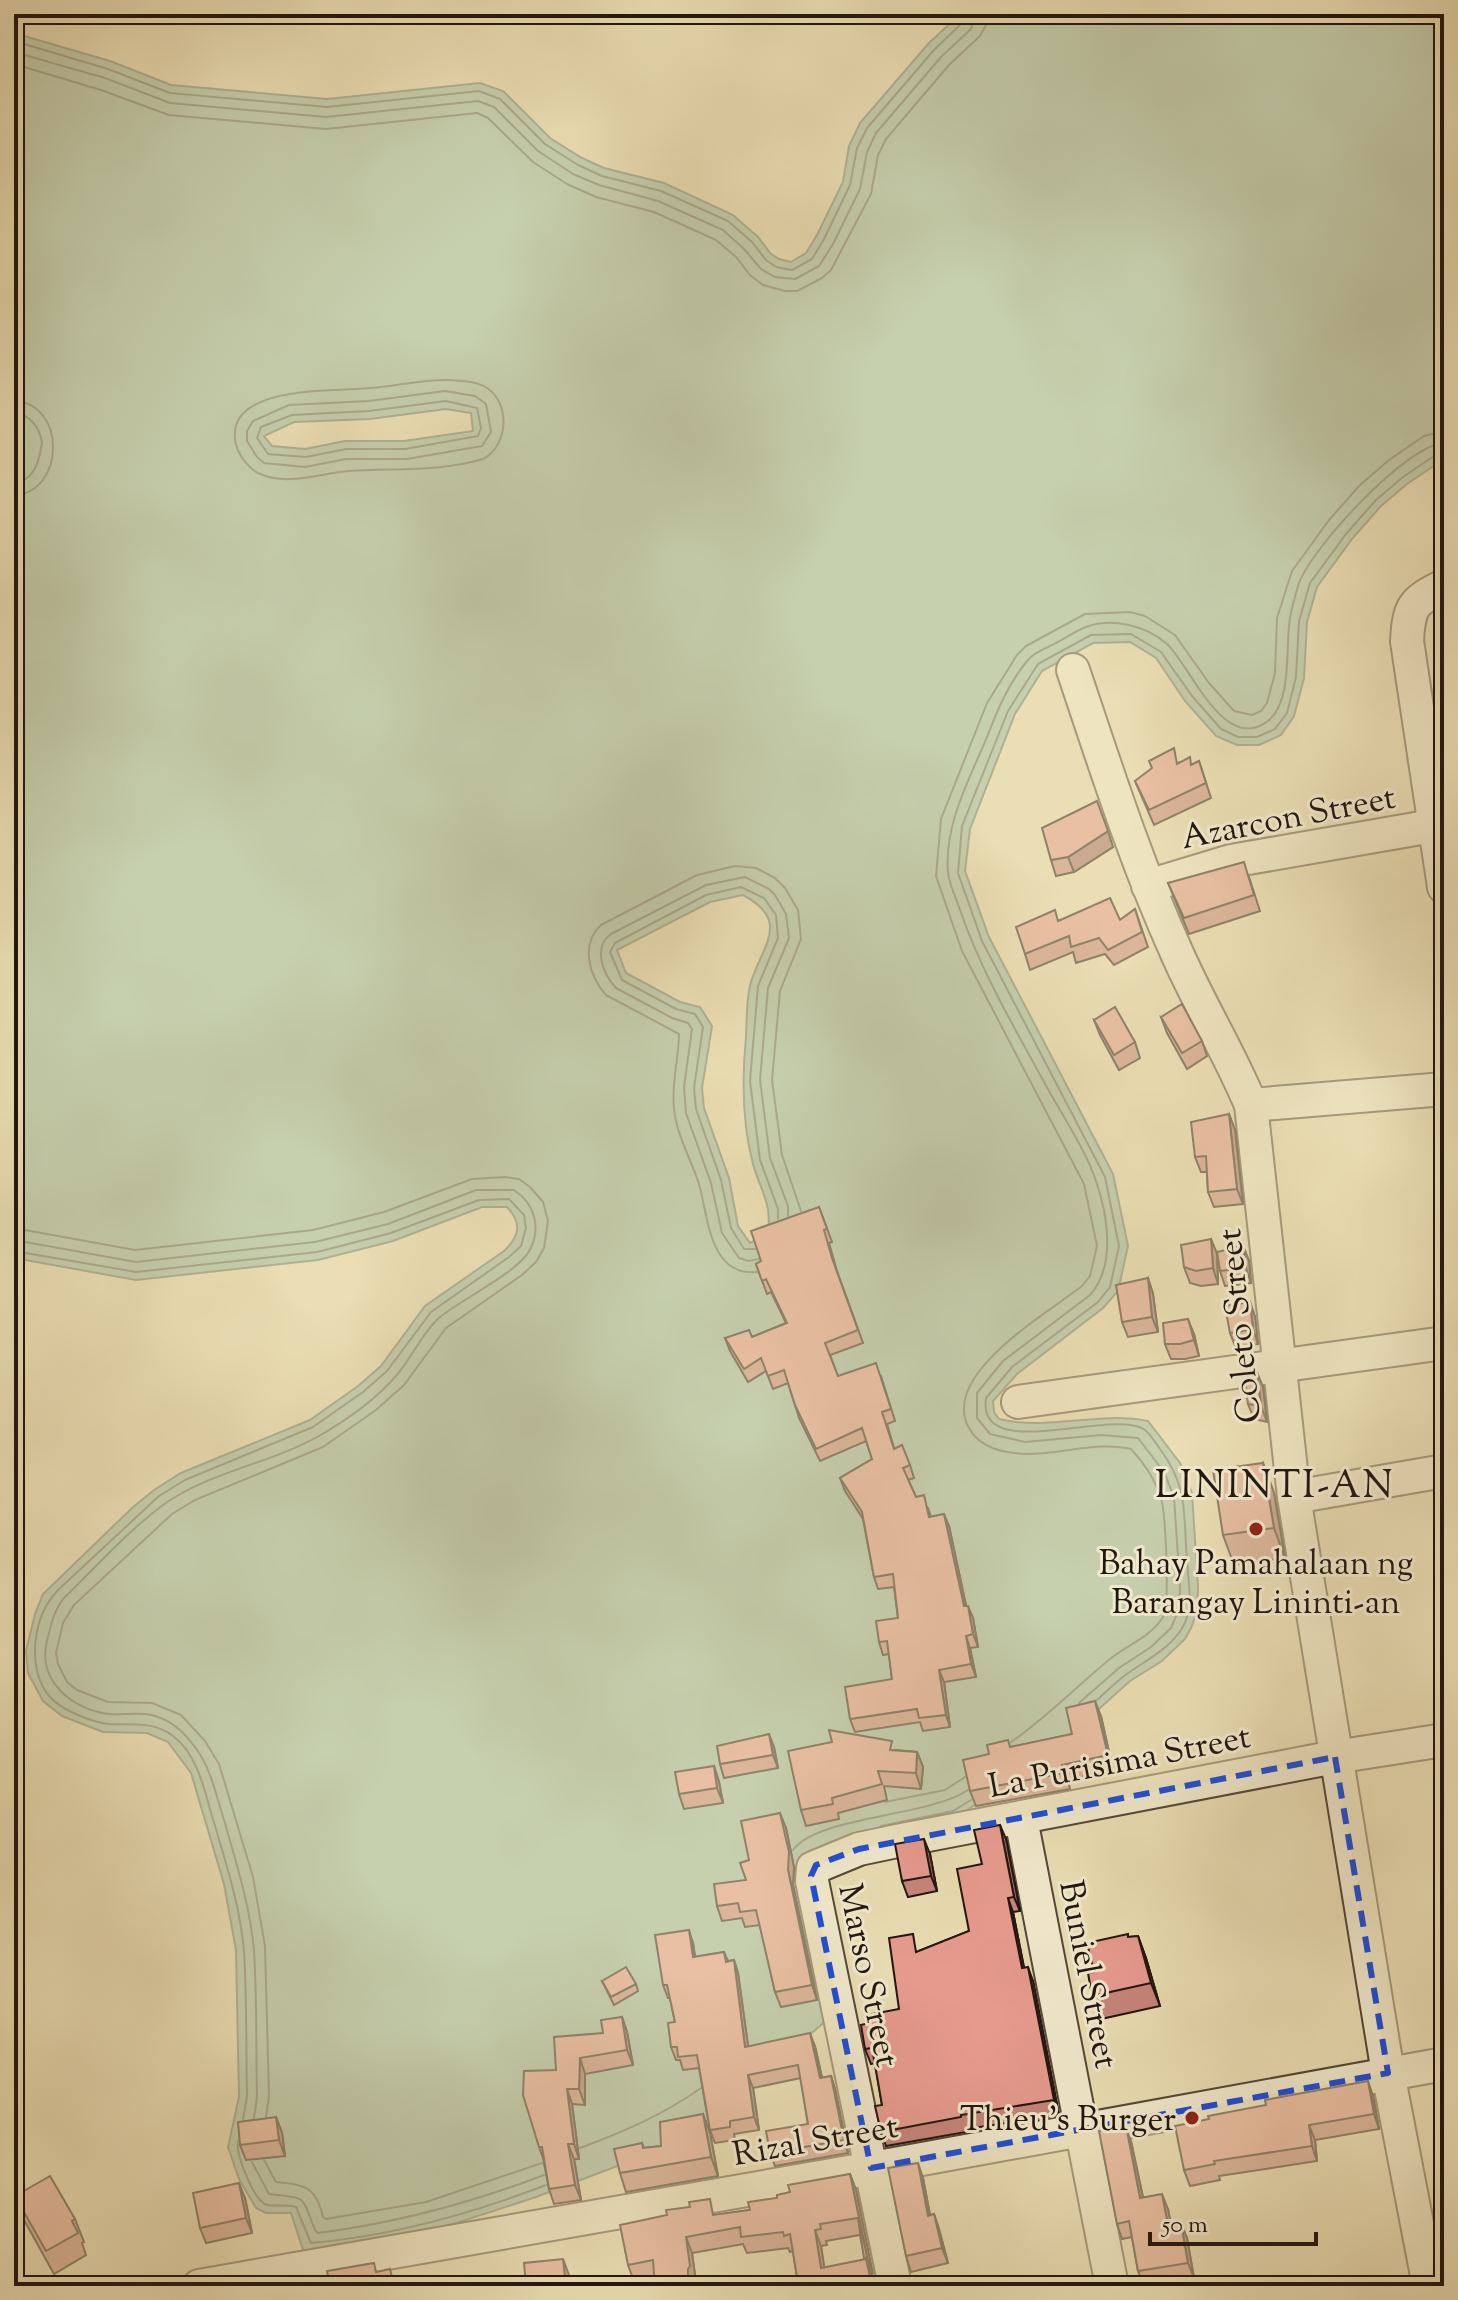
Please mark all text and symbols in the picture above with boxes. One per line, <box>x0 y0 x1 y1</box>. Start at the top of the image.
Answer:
street label: Azarcon Street <box>1177 775 1400 864</box>
street label: Coleto Street <box>1207 1226 1276 1425</box>
district label: LININTI-AN <box>1155 1461 1395 1515</box>
marker: Bahay Pamahalaan ng Barangay Lininti-an <box>1247 1520 1265 1538</box>
place label: Bahay Pamahalaan ng Barangay Lininti-an <box>1099 1541 1413 1629</box>
street label: La Purisima Street <box>984 1714 1255 1813</box>
street label: Buniel Street <box>1044 1876 1129 2073</box>
street label: Marso Street <box>823 1880 910 2072</box>
place label: Thieu's Burger <box>960 2097 1176 2146</box>
street label: Rizal Street <box>729 2104 903 2181</box>
marker: Thieu's Burger <box>1183 2109 1201 2127</box>
scale bar <box>1150 2196 1316 2246</box>
text: 50 m <box>1160 2209 1208 2243</box>

